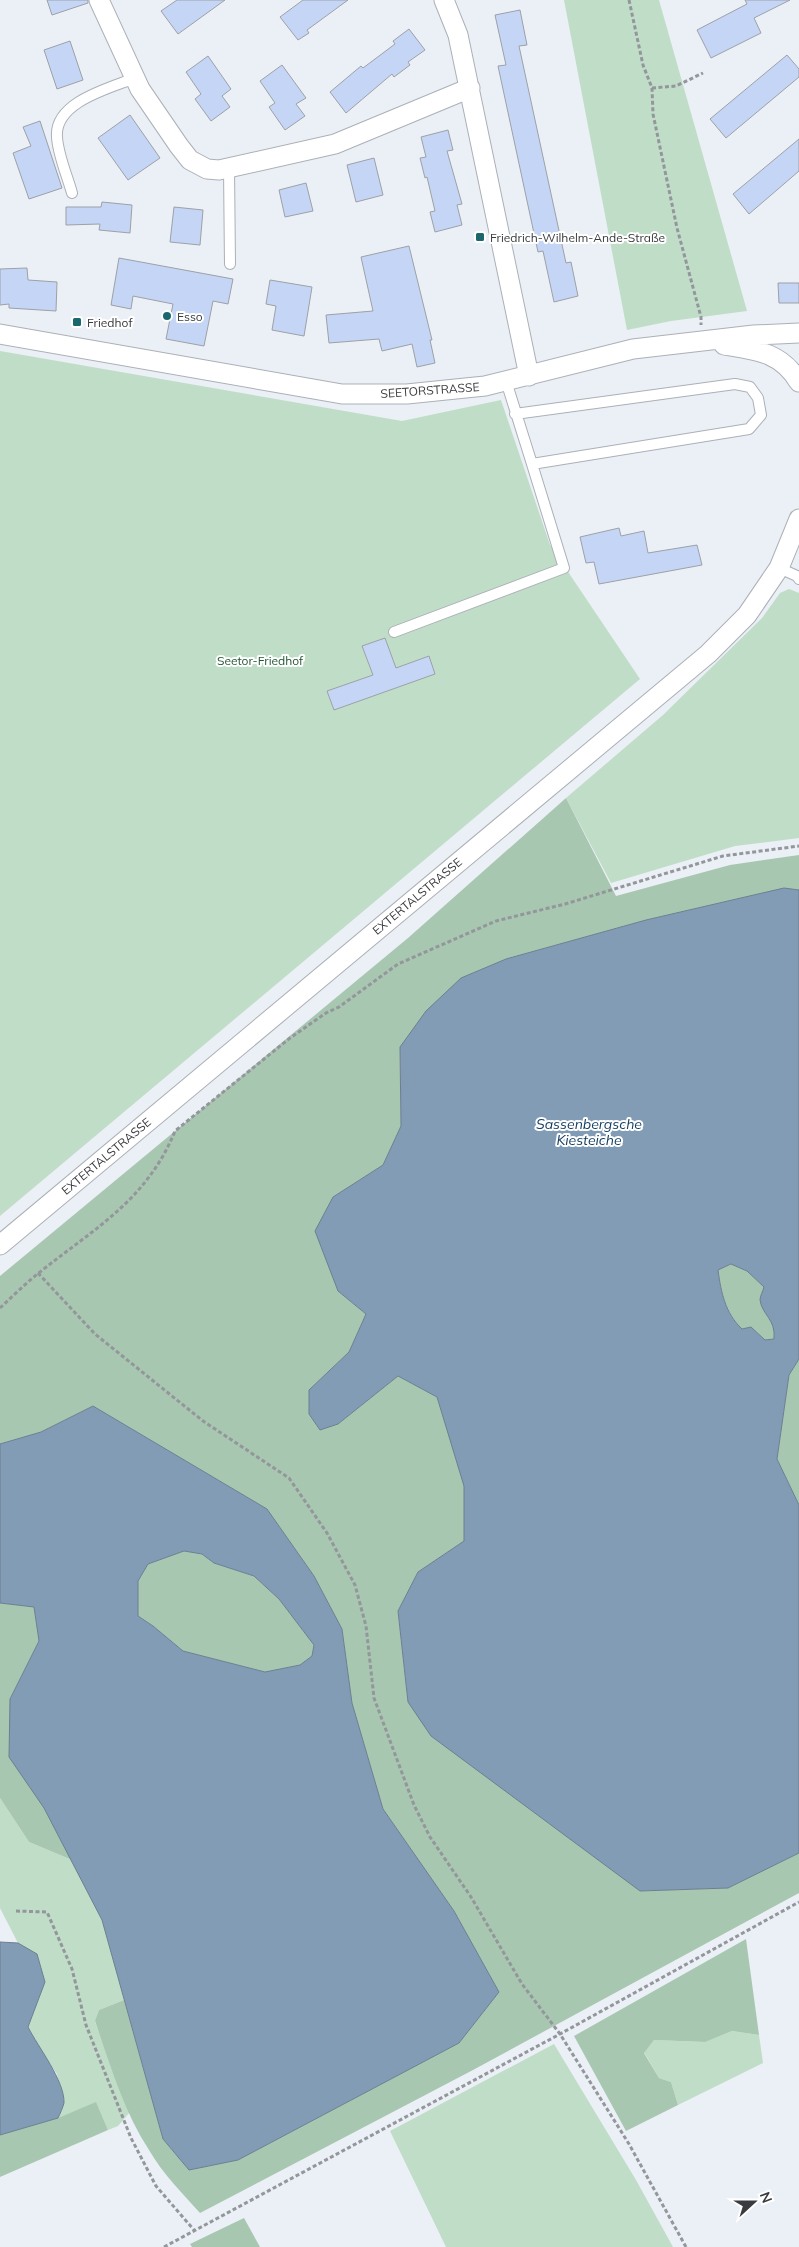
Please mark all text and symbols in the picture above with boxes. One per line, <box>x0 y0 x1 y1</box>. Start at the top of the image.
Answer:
place label: Friedrich-Wilhelm-Ande-Straße <box>490 230 665 245</box>
marker: Friedrich-Wilhelm-Ande-Straße <box>474 231 486 243</box>
place label: Esso <box>177 309 203 324</box>
marker: Esso <box>161 310 173 322</box>
place label: Friedhof <box>87 315 133 330</box>
marker: Friedhof <box>71 316 83 328</box>
street label: SEETORSTRASSE <box>380 379 480 401</box>
park label: Seetor-Friedhof <box>217 653 304 668</box>
street label: EXTERTALSTRASSE <box>369 854 465 938</box>
street label: EXTERTALSTRASSE <box>58 1114 154 1198</box>
water label: Sassenbergsche Kiesteiche <box>536 1115 642 1149</box>
north arrow <box>729 2177 779 2227</box>
text: N <box>756 2189 776 2206</box>

